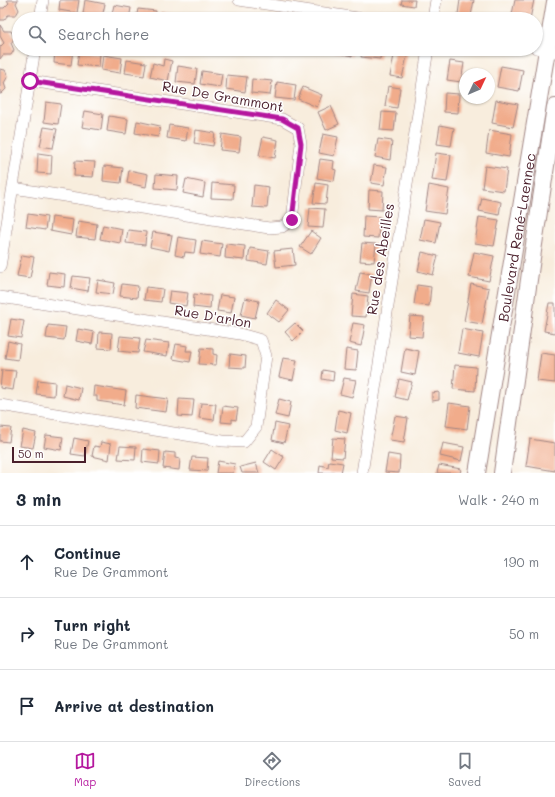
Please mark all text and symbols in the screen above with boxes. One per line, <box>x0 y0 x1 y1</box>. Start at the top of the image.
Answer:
search box <box>12 12 543 56</box>
icon: search <box>26 23 48 45</box>
text: Search here <box>58 24 149 44</box>
north arrow <box>459 68 495 104</box>
route start <box>21 72 39 90</box>
street label: Rue De Grammont <box>161 76 285 116</box>
street label: Boulevard René-Laennec <box>493 151 539 323</box>
street label: Rue des Abeilles <box>362 202 398 316</box>
route end <box>283 211 301 229</box>
street label: Rue D'arlon <box>173 300 253 332</box>
scale bar <box>12 445 86 464</box>
text: 50 m <box>18 446 44 461</box>
text: 3 min <box>16 488 61 510</box>
text: Walk · 240 m <box>458 491 539 508</box>
text: Continue <box>54 543 121 563</box>
icon: ahead <box>16 551 38 573</box>
text: 190 m <box>503 553 539 570</box>
text: Rue De Grammont <box>54 563 168 580</box>
text: Turn right <box>54 615 131 635</box>
icon: right <box>16 623 38 645</box>
text: 50 m <box>509 625 539 642</box>
text: Rue De Grammont <box>54 635 168 652</box>
icon: arrive <box>16 695 38 717</box>
text: Arrive at destination <box>54 696 214 716</box>
tab: Map <box>74 750 96 789</box>
tab: Directions <box>244 750 300 789</box>
tab: Saved <box>448 750 481 789</box>

